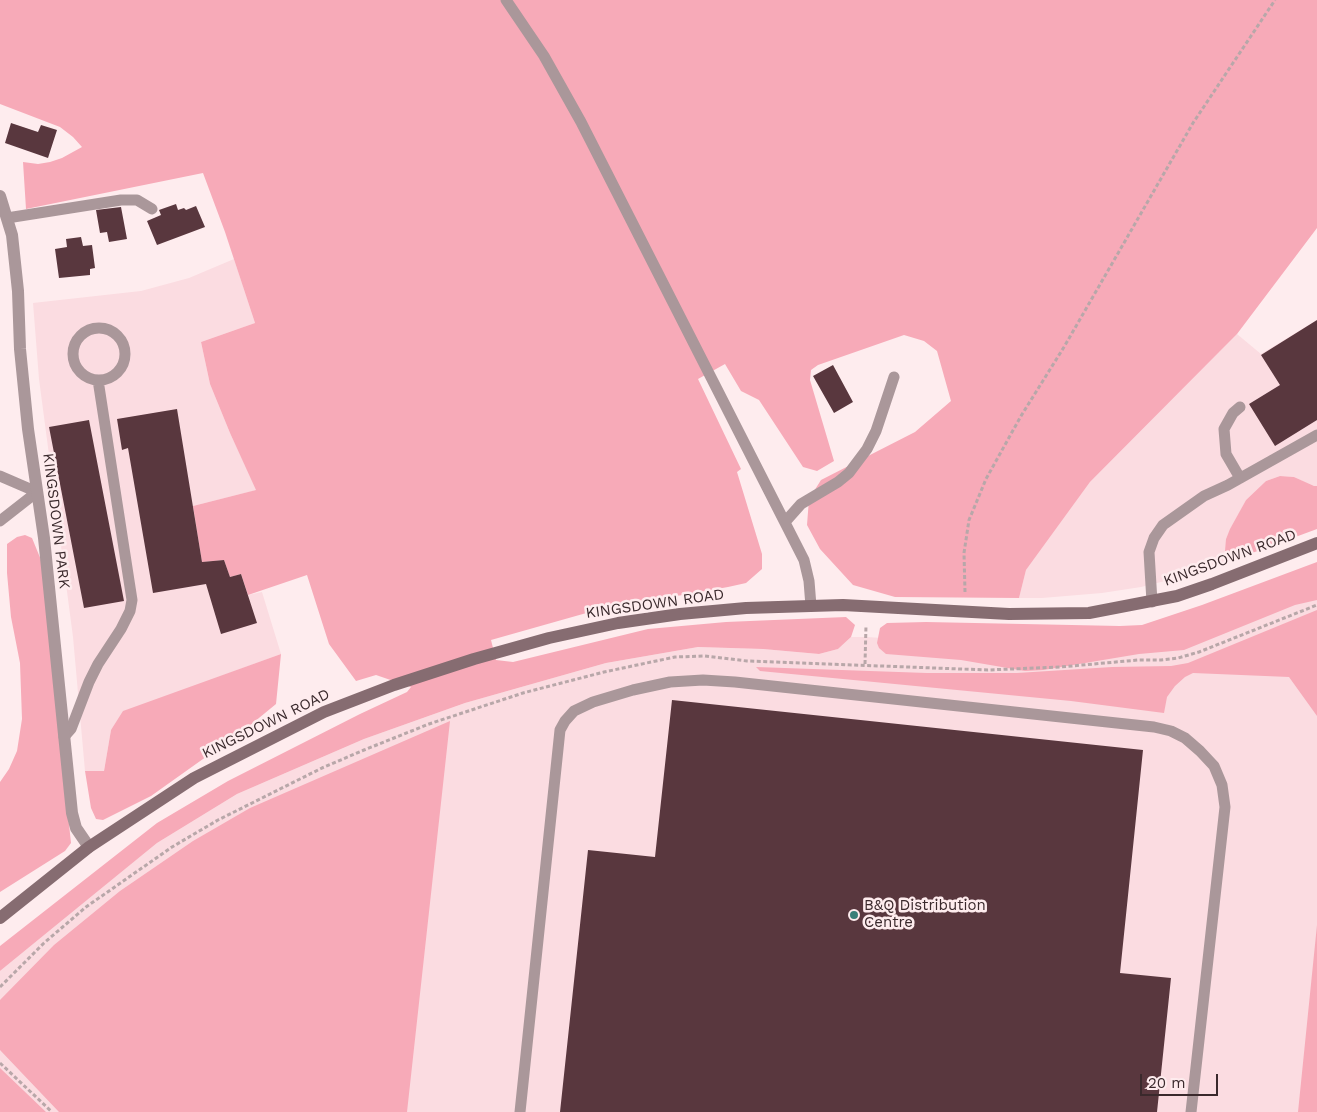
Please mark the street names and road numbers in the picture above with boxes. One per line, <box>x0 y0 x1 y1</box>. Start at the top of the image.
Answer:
street label: KINGSDOWN PARK <box>39 452 73 590</box>
street label: KINGSDOWN ROAD <box>1161 526 1299 590</box>
street label: KINGSDOWN ROAD <box>585 585 725 623</box>
street label: KINGSDOWN ROAD <box>199 685 333 763</box>

